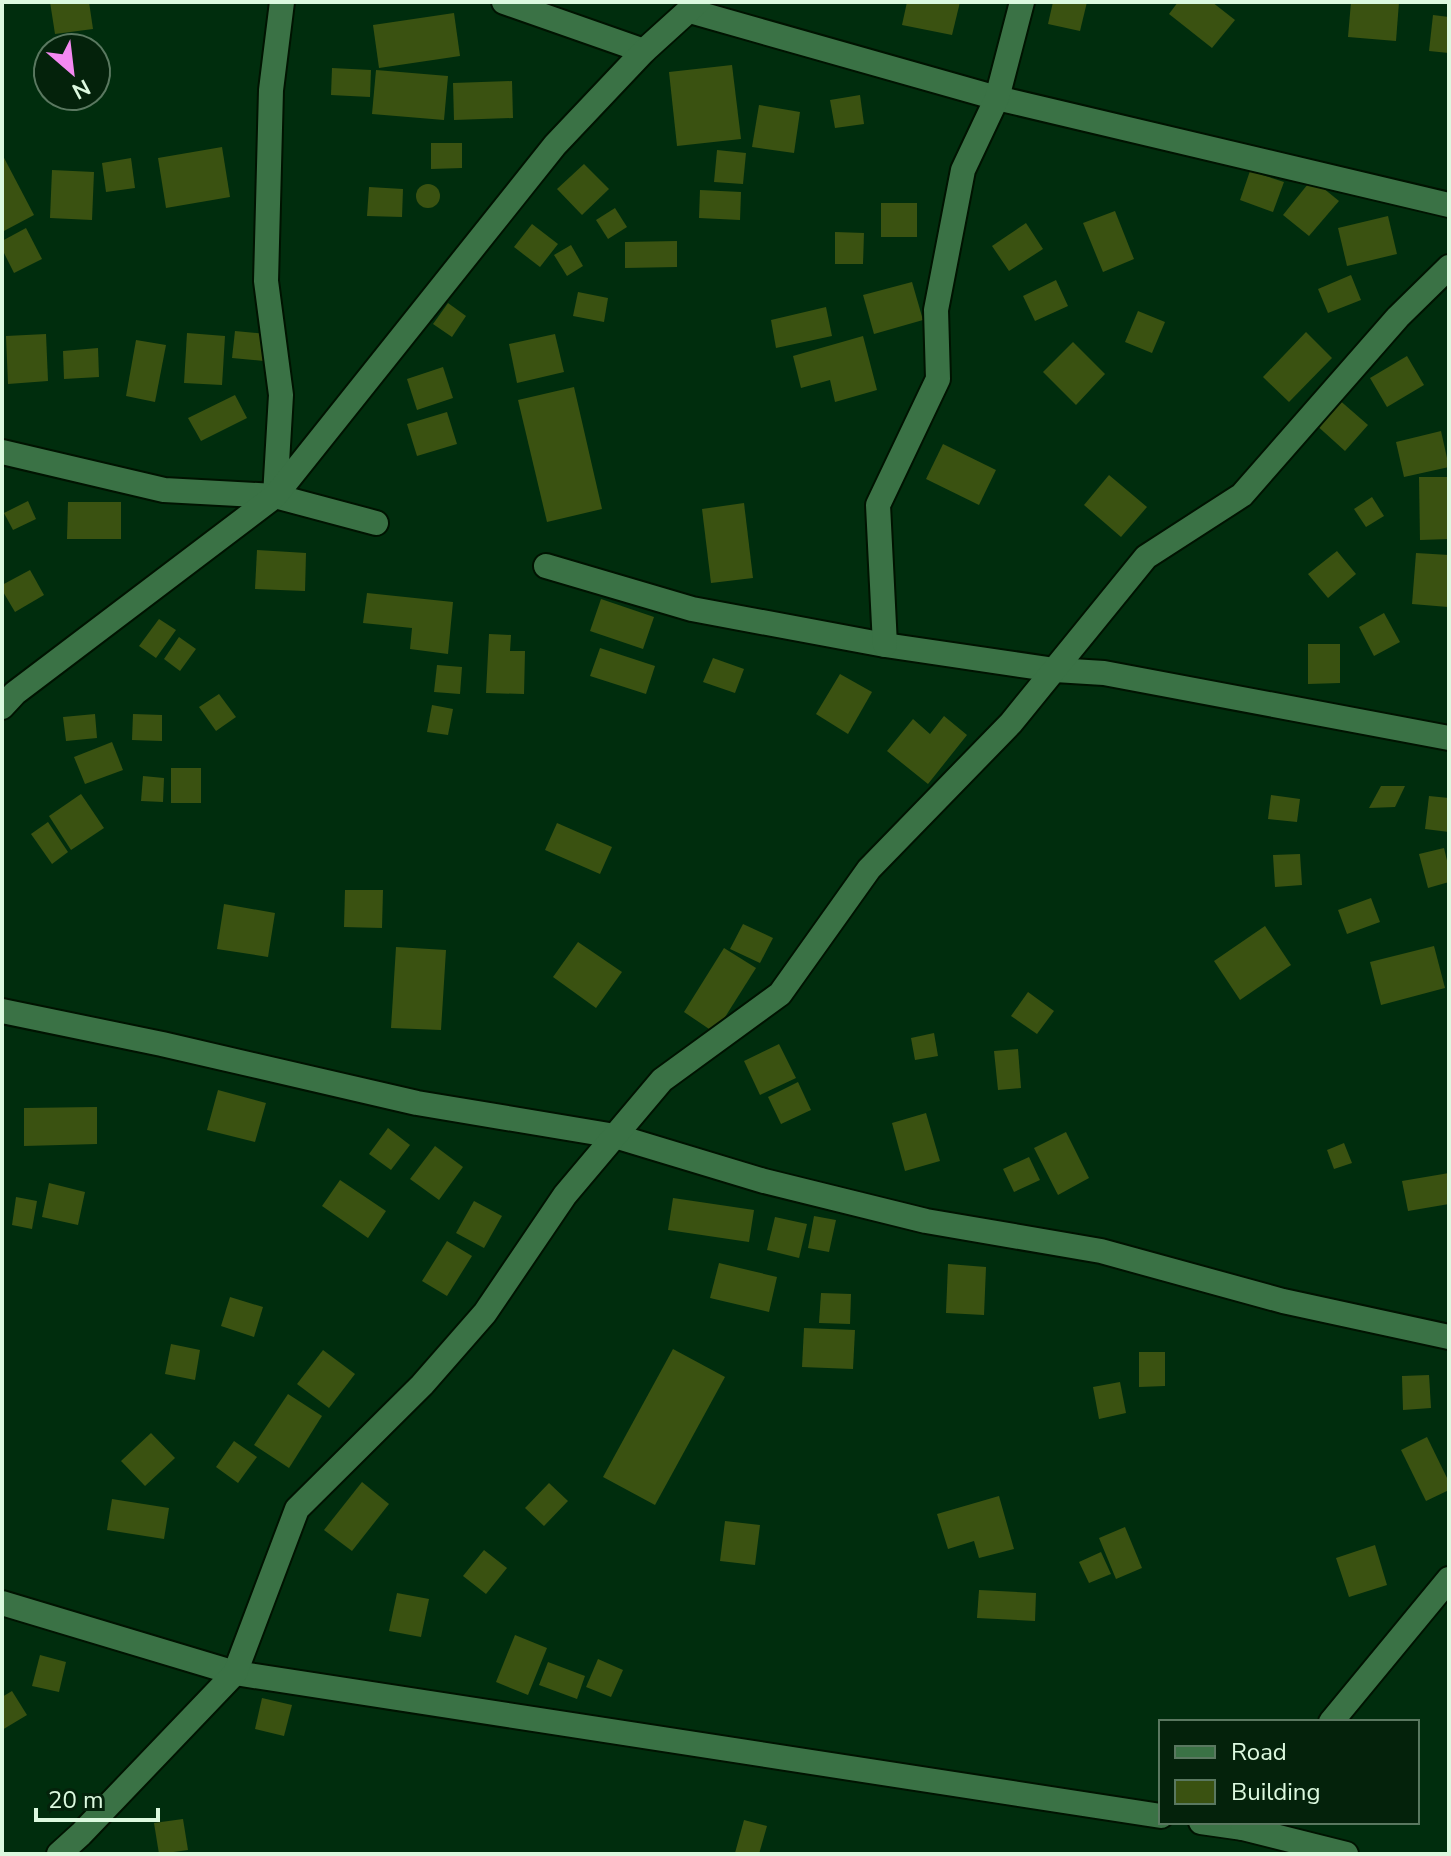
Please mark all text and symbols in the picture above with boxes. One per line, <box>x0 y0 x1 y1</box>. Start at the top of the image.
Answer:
north arrow <box>32 32 112 112</box>
text: N <box>67 72 95 106</box>
legend <box>1159 1720 1419 1824</box>
text: Road <box>1231 1736 1287 1768</box>
scale bar <box>36 1772 158 1822</box>
text: Building <box>1231 1776 1321 1808</box>
text: 20 m <box>48 1784 104 1816</box>

